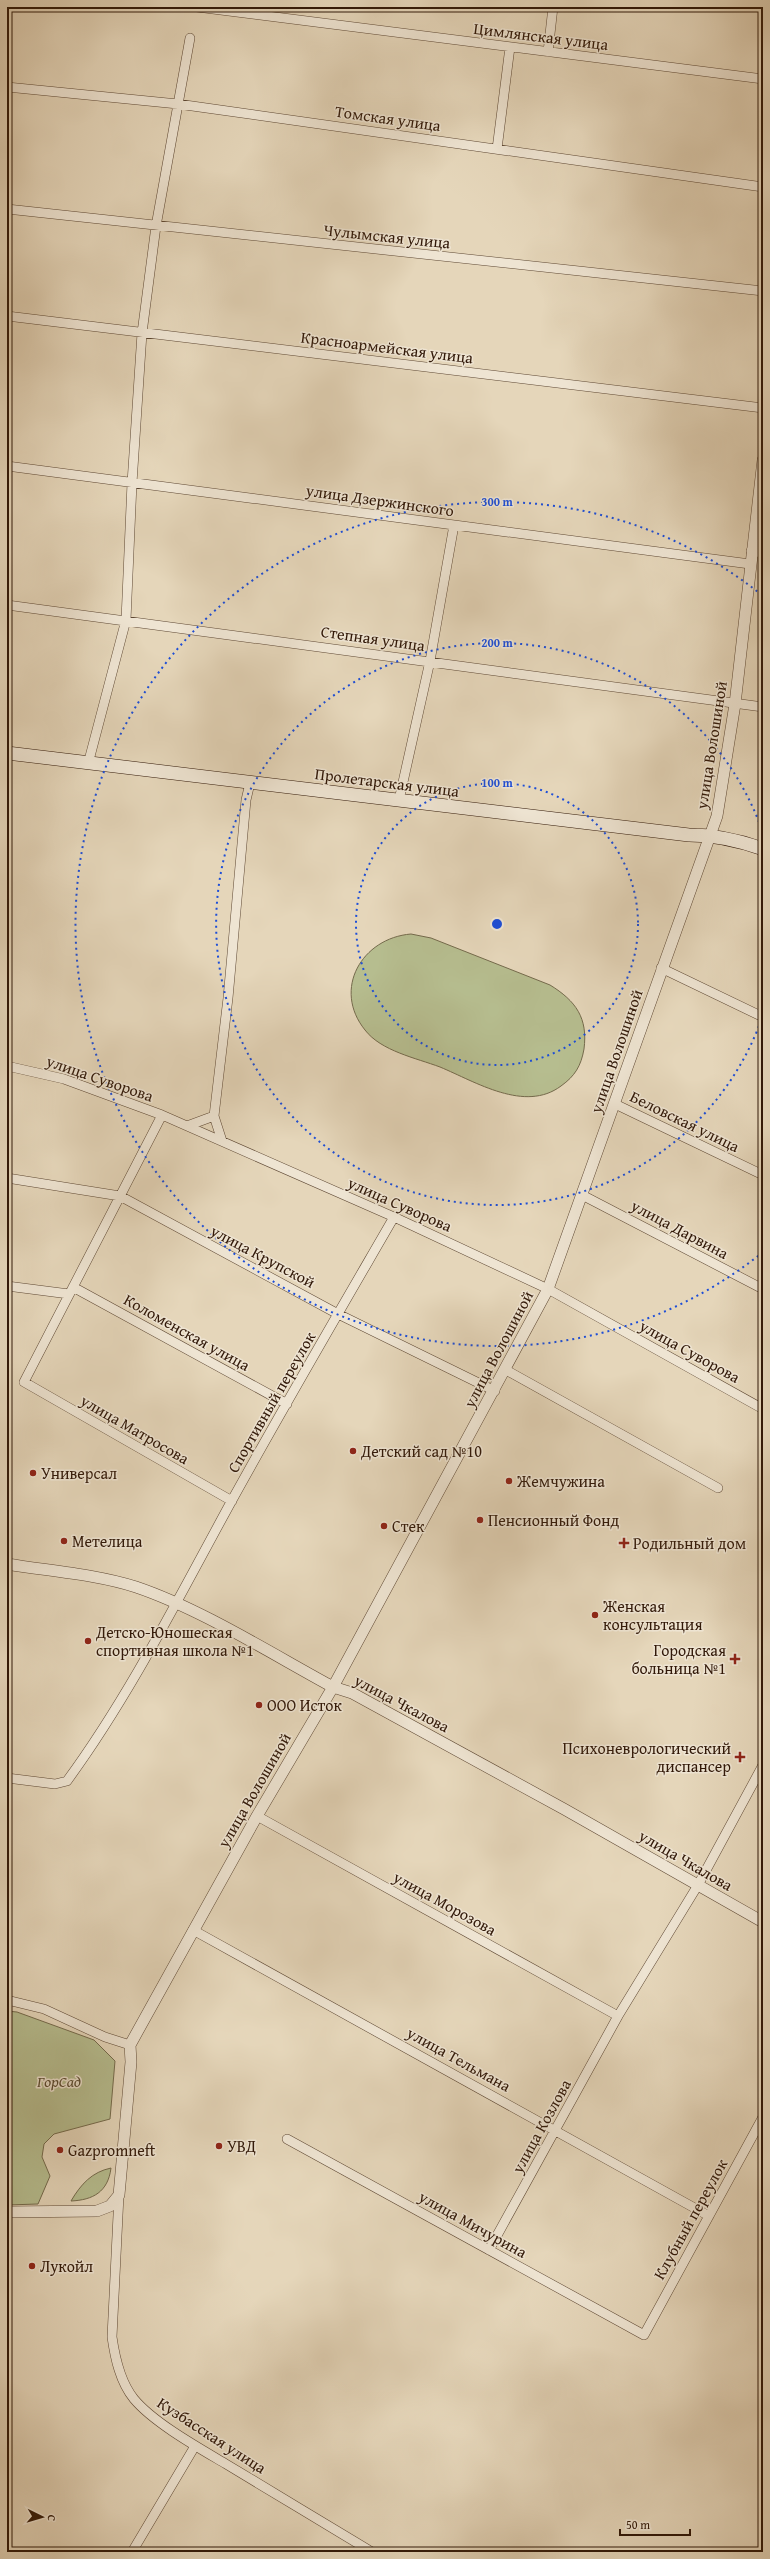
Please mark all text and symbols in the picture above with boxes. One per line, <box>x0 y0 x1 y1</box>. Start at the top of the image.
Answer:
street label: Цимлянская улица <box>472 16 610 56</box>
street label: Томская улица <box>334 99 443 137</box>
street label: Чулымская улица <box>322 217 452 255</box>
street label: Красноармейская улица <box>300 325 475 370</box>
street label: улица Дзержинского <box>304 478 455 522</box>
text: 300 m <box>481 493 514 510</box>
street label: Степная улица <box>320 619 427 657</box>
text: 200 m <box>481 634 514 651</box>
street label: улица Волошиной <box>689 679 733 812</box>
street label: Пролетарская улица <box>313 761 461 803</box>
text: 100 m <box>481 774 514 791</box>
centre of rings <box>490 917 504 931</box>
street label: улица Волошиной <box>583 985 649 1117</box>
street label: улица Суворова <box>42 1048 157 1108</box>
street label: Беловская улица <box>626 1084 744 1158</box>
street label: улица Суворова <box>343 1170 456 1238</box>
street label: улица Дарвина <box>626 1193 733 1265</box>
street label: улица Крупской <box>205 1218 320 1294</box>
street label: улица Волошиной <box>457 1286 539 1413</box>
street label: Коломенская улица <box>119 1287 255 1377</box>
street label: улица Суворова <box>634 1313 745 1389</box>
street label: Спортивный переулок <box>221 1327 322 1477</box>
street label: улица Матросова <box>75 1388 194 1470</box>
place label: Детский сад №10 <box>360 1439 482 1463</box>
marker: Детский сад №10 <box>348 1446 358 1456</box>
place label: Универсал <box>41 1461 117 1485</box>
marker: Универсал <box>28 1468 38 1478</box>
place label: Жемчужина <box>516 1469 605 1493</box>
marker: Жемчужина <box>504 1476 514 1486</box>
place label: Пенсионный Фонд <box>488 1508 620 1532</box>
place label: Стек <box>392 1514 425 1538</box>
marker: Пенсионный Фонд <box>475 1515 485 1525</box>
marker: Стек <box>379 1521 389 1531</box>
place label: Метелица <box>72 1529 143 1553</box>
place label: Родильный дом <box>633 1531 746 1555</box>
marker: Метелица <box>59 1536 69 1546</box>
marker: Родильный дом <box>618 1537 630 1549</box>
place label: Женская консультация <box>602 1594 702 1636</box>
marker: Женская консультация <box>590 1610 600 1620</box>
place label: Детско-Юношеская спортивная школа №1 <box>95 1620 254 1662</box>
marker: Детско-Юношеская спортивная школа №1 <box>83 1636 93 1646</box>
place label: Городская больница №1 <box>631 1638 726 1680</box>
marker: Городская больница №1 <box>729 1653 741 1665</box>
street label: улица Чкалова <box>349 1667 454 1738</box>
place label: ООО Исток <box>267 1693 342 1717</box>
marker: ООО Исток <box>254 1700 264 1710</box>
street label: улица Волошиной <box>211 1728 297 1853</box>
place label: Психоневрологический диспансер <box>563 1736 731 1778</box>
marker: Психоневрологический диспансер <box>734 1751 746 1763</box>
street label: улица Чкалова <box>634 1823 738 1897</box>
street label: улица Морозова <box>388 1864 501 1942</box>
street label: улица Тельмана <box>402 2020 516 2098</box>
park label: ГорСад <box>36 2069 81 2093</box>
street label: улица Козлова <box>505 2074 577 2178</box>
place label: УВД <box>227 2134 256 2158</box>
place label: Gazpromneft <box>68 2138 156 2162</box>
marker: УВД <box>214 2141 224 2151</box>
marker: Gazpromneft <box>55 2145 65 2155</box>
street label: Клубный переулок <box>647 2154 733 2284</box>
street label: улица Мичурина <box>414 2184 532 2264</box>
place label: Лукойл <box>40 2254 93 2278</box>
marker: Лукойл <box>27 2261 37 2271</box>
street label: Кузбасская улица <box>153 2391 272 2480</box>
north arrow <box>22 2497 62 2537</box>
scale bar <box>620 2511 690 2537</box>
text: С <box>44 2514 60 2522</box>
text: 50 m <box>626 2516 650 2533</box>

